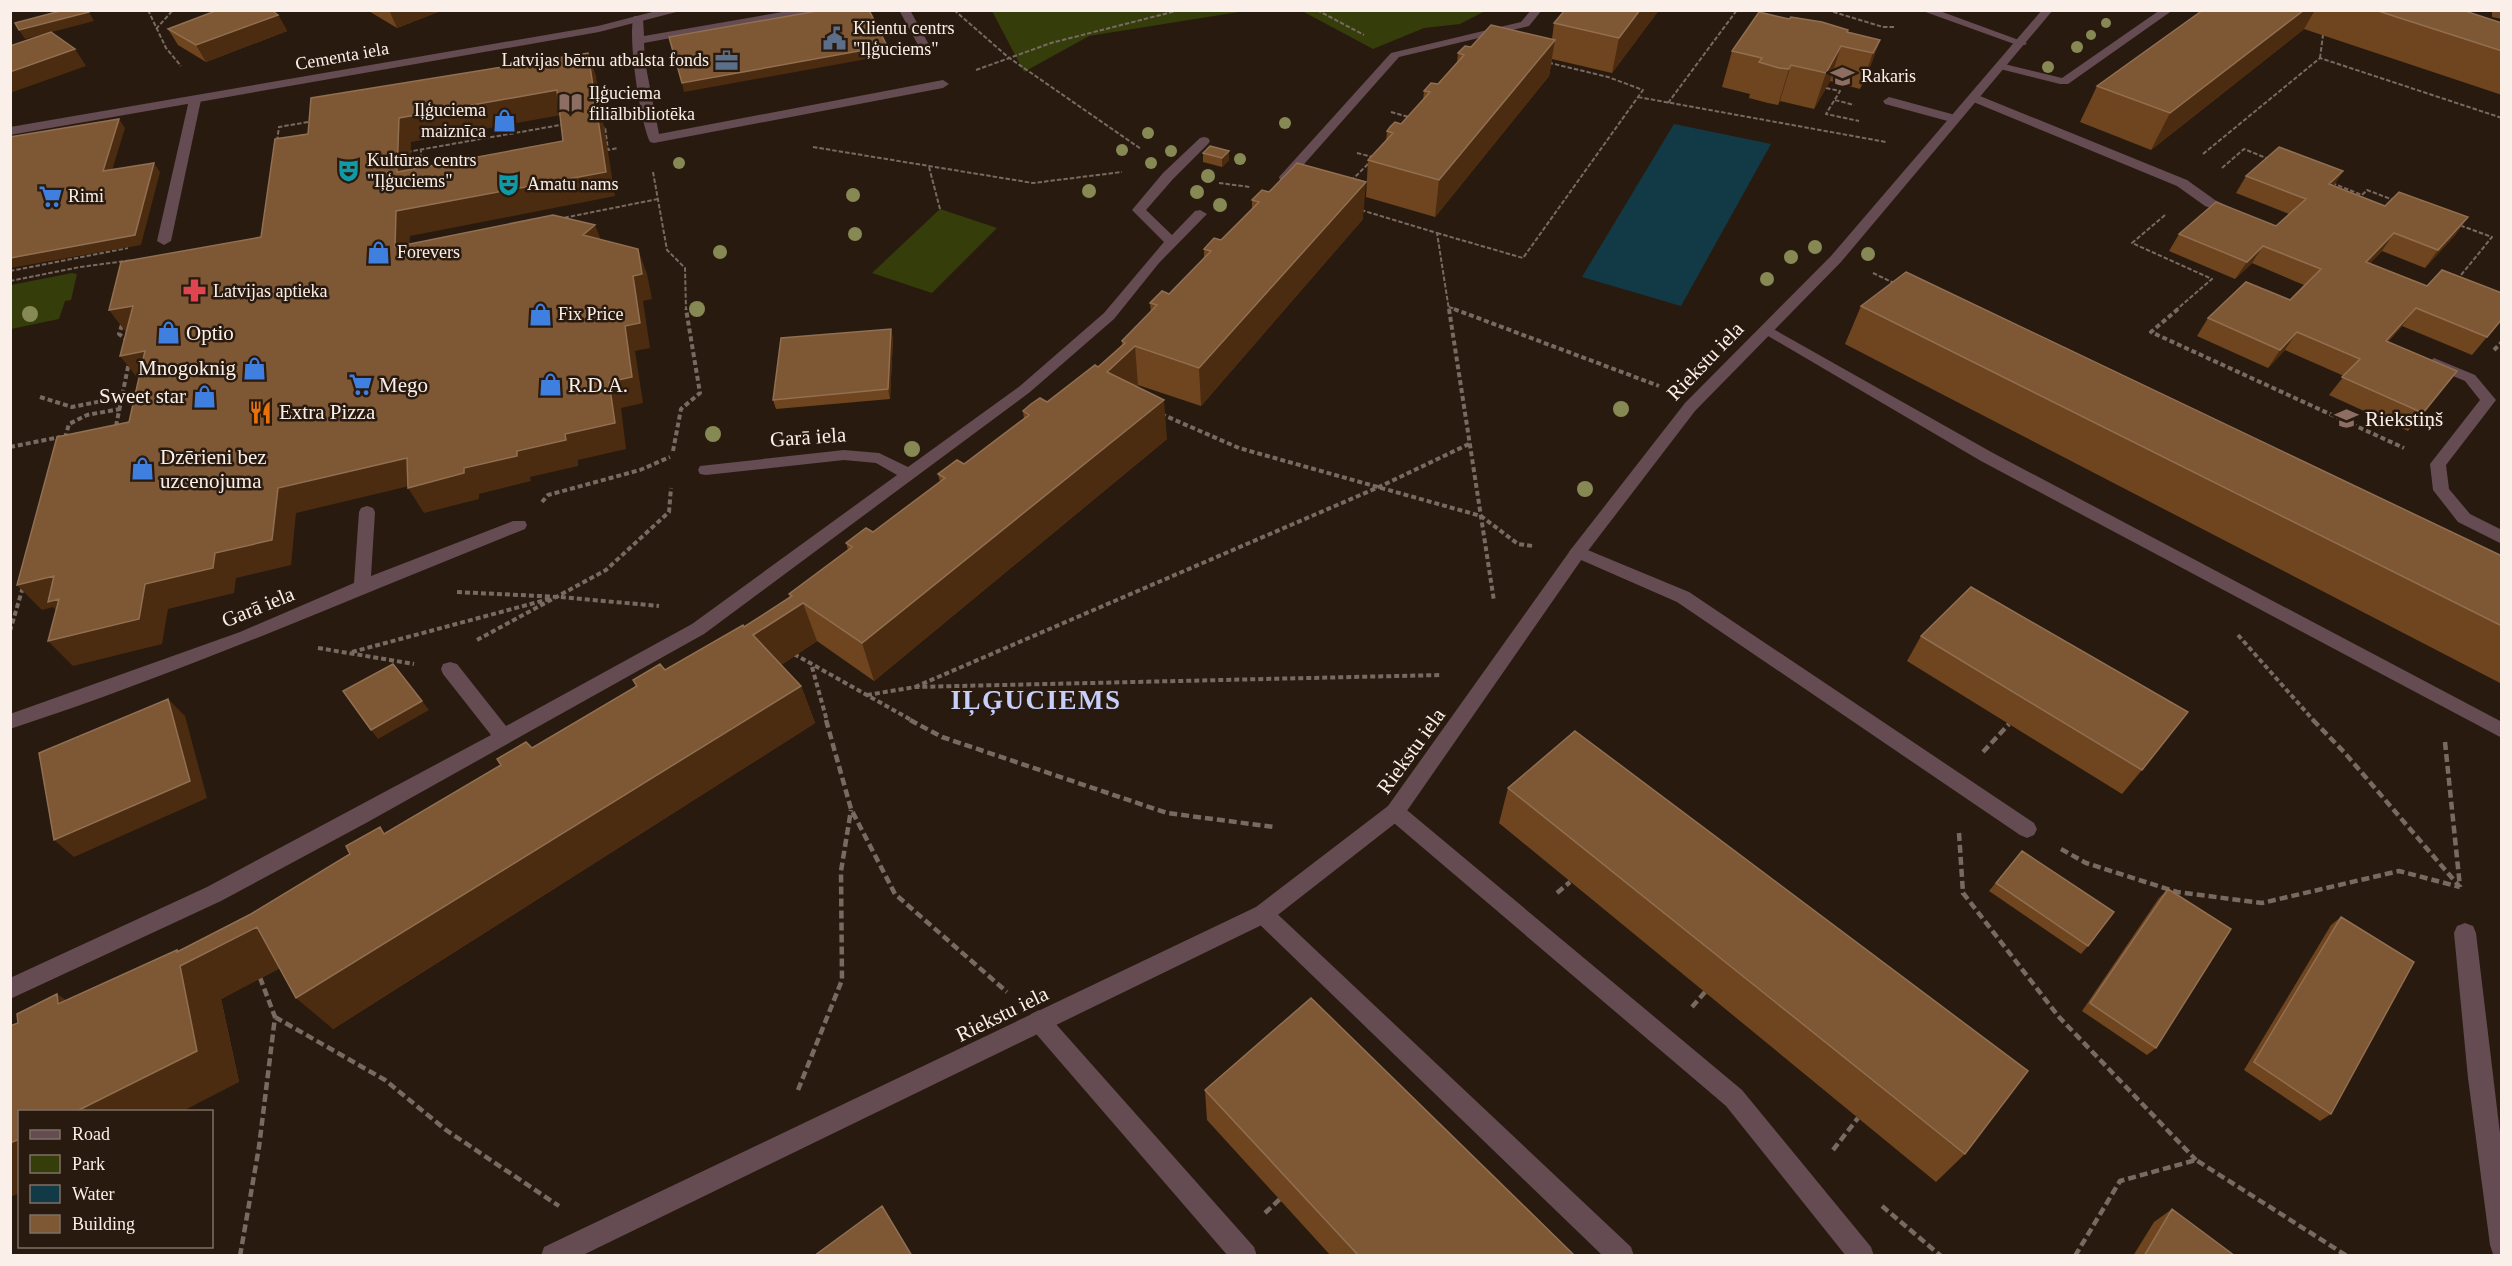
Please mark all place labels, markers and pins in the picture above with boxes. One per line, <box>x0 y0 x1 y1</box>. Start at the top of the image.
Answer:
place label: Klientu centrs "Iļģuciems" <box>853 18 954 59</box>
public building icon: Klientu centrs "Iļģuciems" <box>822 25 848 51</box>
office icon: Latvijas bērnu atbalsta fonds <box>714 47 740 73</box>
place label: Latvijas bērnu atbalsta fonds <box>502 50 709 70</box>
school or university icon: Rakaris <box>1830 63 1856 89</box>
place label: Rakaris <box>1861 66 1916 86</box>
place label: Iļģuciema filiālbibliotēka <box>589 83 695 124</box>
library icon: Iļģuciema filiālbibliotēka <box>558 90 584 116</box>
place label: Iļģuciema maiznīca <box>414 100 486 141</box>
shop icon: Iļģuciema maiznīca <box>491 107 517 133</box>
place label: Kultūras centrs "Iļģuciems" <box>367 150 476 191</box>
theatre icon: Kultūras centrs "Iļģuciems" <box>336 157 362 183</box>
theatre icon: Amatu nams <box>496 171 522 197</box>
place label: Amatu nams <box>527 174 619 194</box>
supermarket icon: Rimi <box>37 183 63 209</box>
place label: Rimi <box>68 186 104 206</box>
shop icon: Forevers <box>366 239 392 265</box>
place label: Forevers <box>397 242 460 262</box>
pharmacy icon: Latvijas aptieka <box>182 278 208 304</box>
place label: Latvijas aptieka <box>213 281 327 301</box>
shop icon: Fix Price <box>527 301 553 327</box>
place label: Fix Price <box>558 304 624 324</box>
shop icon: Optio <box>155 320 181 346</box>
place label: Optio <box>186 321 234 345</box>
shop icon: Mnogoknig <box>241 355 267 381</box>
place label: Mnogoknig <box>138 356 236 380</box>
supermarket icon: Mego <box>348 372 374 398</box>
shop icon: R.D.A. <box>537 372 563 398</box>
place label: Mego <box>379 373 428 397</box>
place label: R.D.A. <box>568 373 628 397</box>
shop icon: Sweet star <box>191 383 217 409</box>
place label: Sweet star <box>99 384 186 408</box>
restaurant icon: Extra Pizza <box>248 399 274 425</box>
place label: Extra Pizza <box>279 400 376 424</box>
school or university icon: Riekstiņš <box>2334 406 2360 432</box>
place label: Riekstiņš <box>2365 407 2443 431</box>
place label: Dzērieni bez uzcenojuma <box>160 445 267 493</box>
shop icon: Dzērieni bez uzcenojuma <box>129 456 155 482</box>

